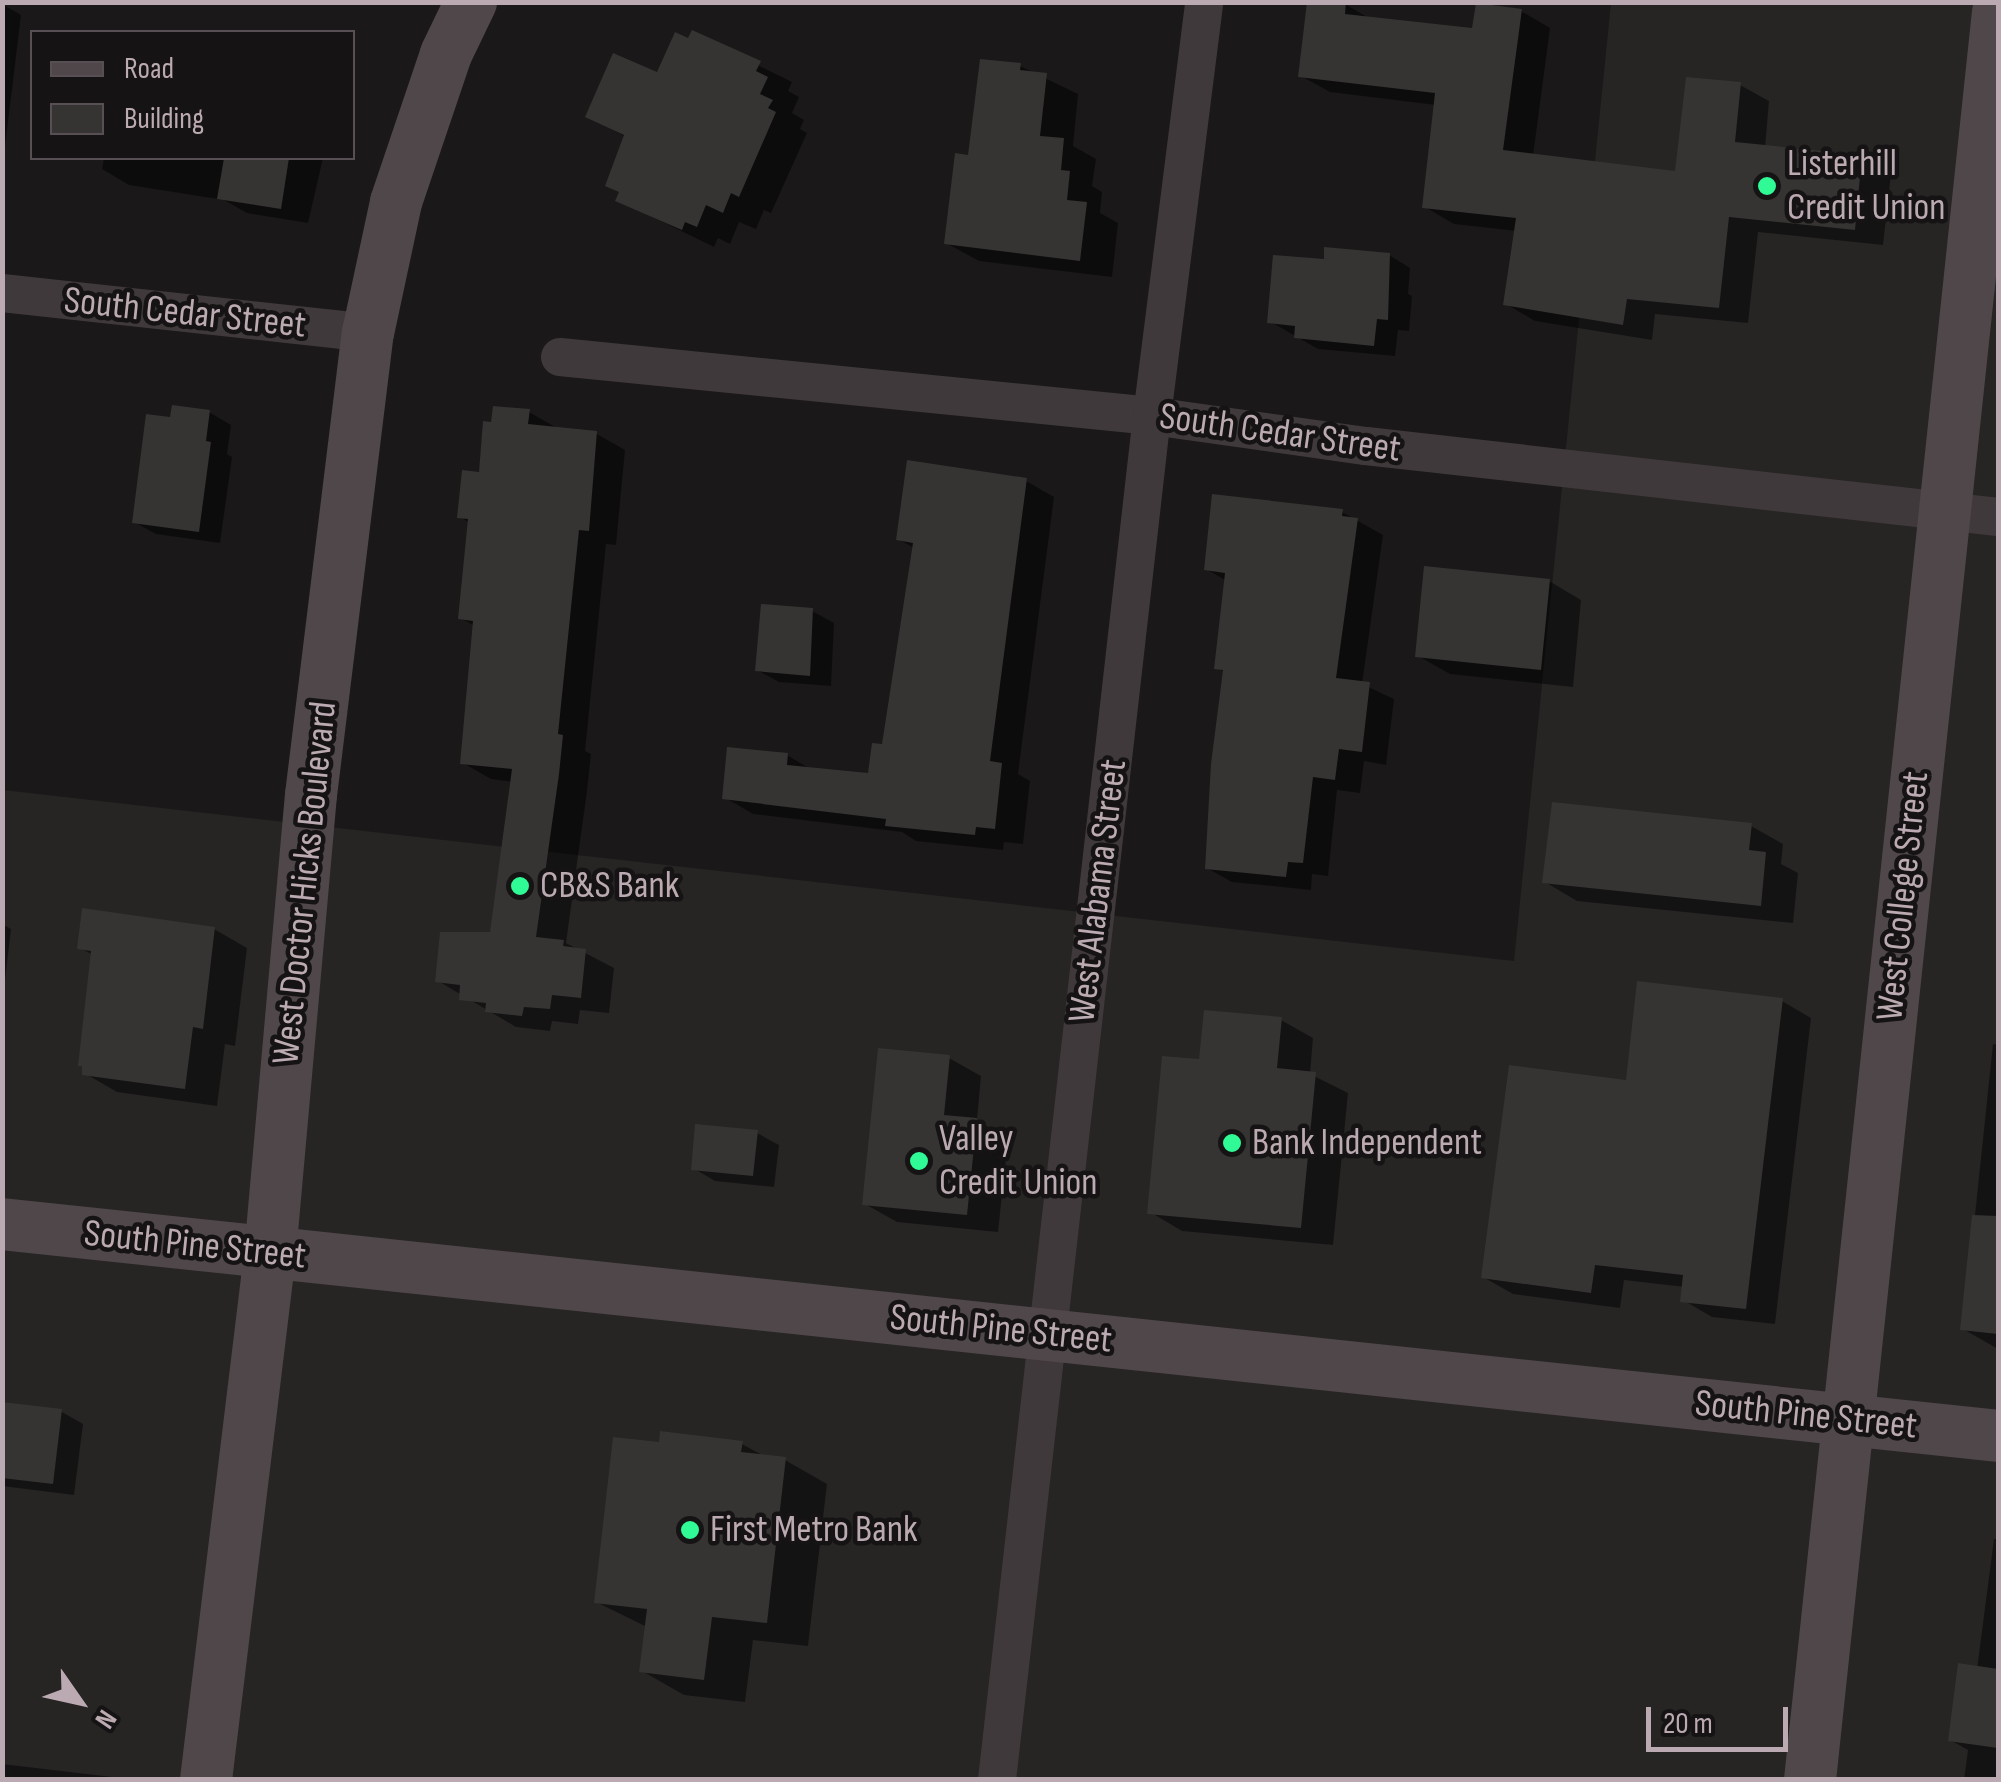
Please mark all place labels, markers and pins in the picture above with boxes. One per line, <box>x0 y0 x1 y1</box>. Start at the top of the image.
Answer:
place label: Listerhill Credit Union <box>1787 141 1946 230</box>
marker: Listerhill Credit Union <box>1756 175 1778 197</box>
place label: CB&S Bank <box>540 863 679 909</box>
marker: CB&S Bank <box>509 875 531 897</box>
place label: Valley Credit Union <box>939 1116 1098 1206</box>
place label: Bank Independent <box>1252 1120 1482 1166</box>
marker: Bank Independent <box>1221 1132 1243 1154</box>
marker: Valley Credit Union <box>908 1150 930 1172</box>
place label: First Metro Bank <box>710 1507 918 1553</box>
marker: First Metro Bank <box>679 1519 701 1541</box>

